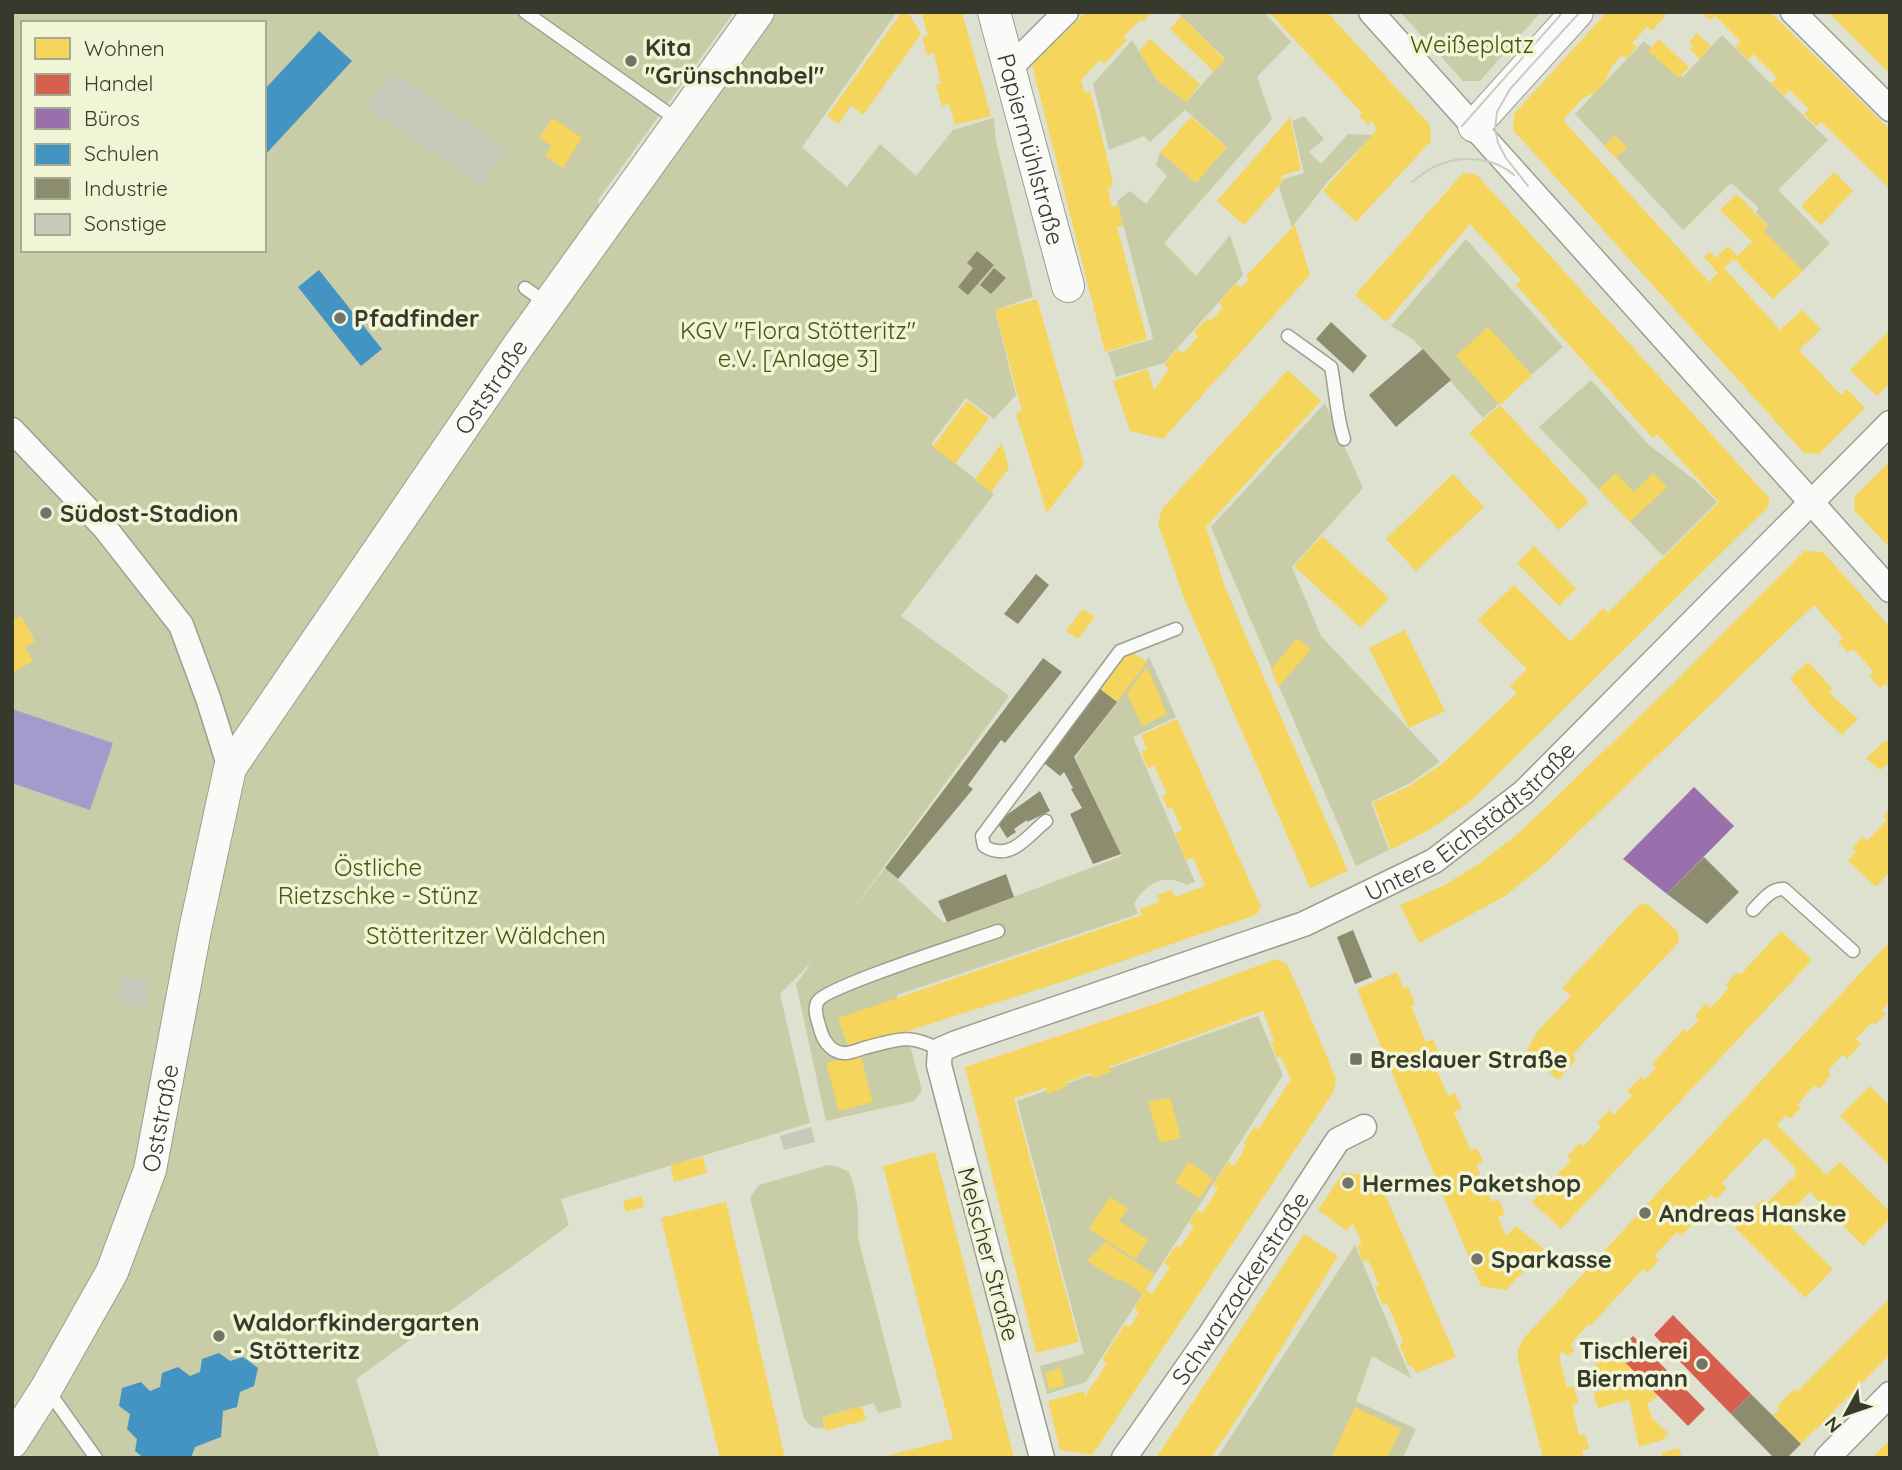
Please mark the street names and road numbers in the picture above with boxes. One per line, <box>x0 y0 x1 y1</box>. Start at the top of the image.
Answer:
street label: Papiermühlstraße <box>991 50 1071 248</box>
street label: Oststraße <box>447 333 534 440</box>
street label: Untere Eichstädtstraße <box>1360 735 1581 907</box>
street label: Oststraße <box>135 1062 185 1175</box>
street label: Melscher Straße <box>951 1164 1027 1344</box>
street label: Schwarzackerstraße <box>1165 1185 1315 1390</box>

